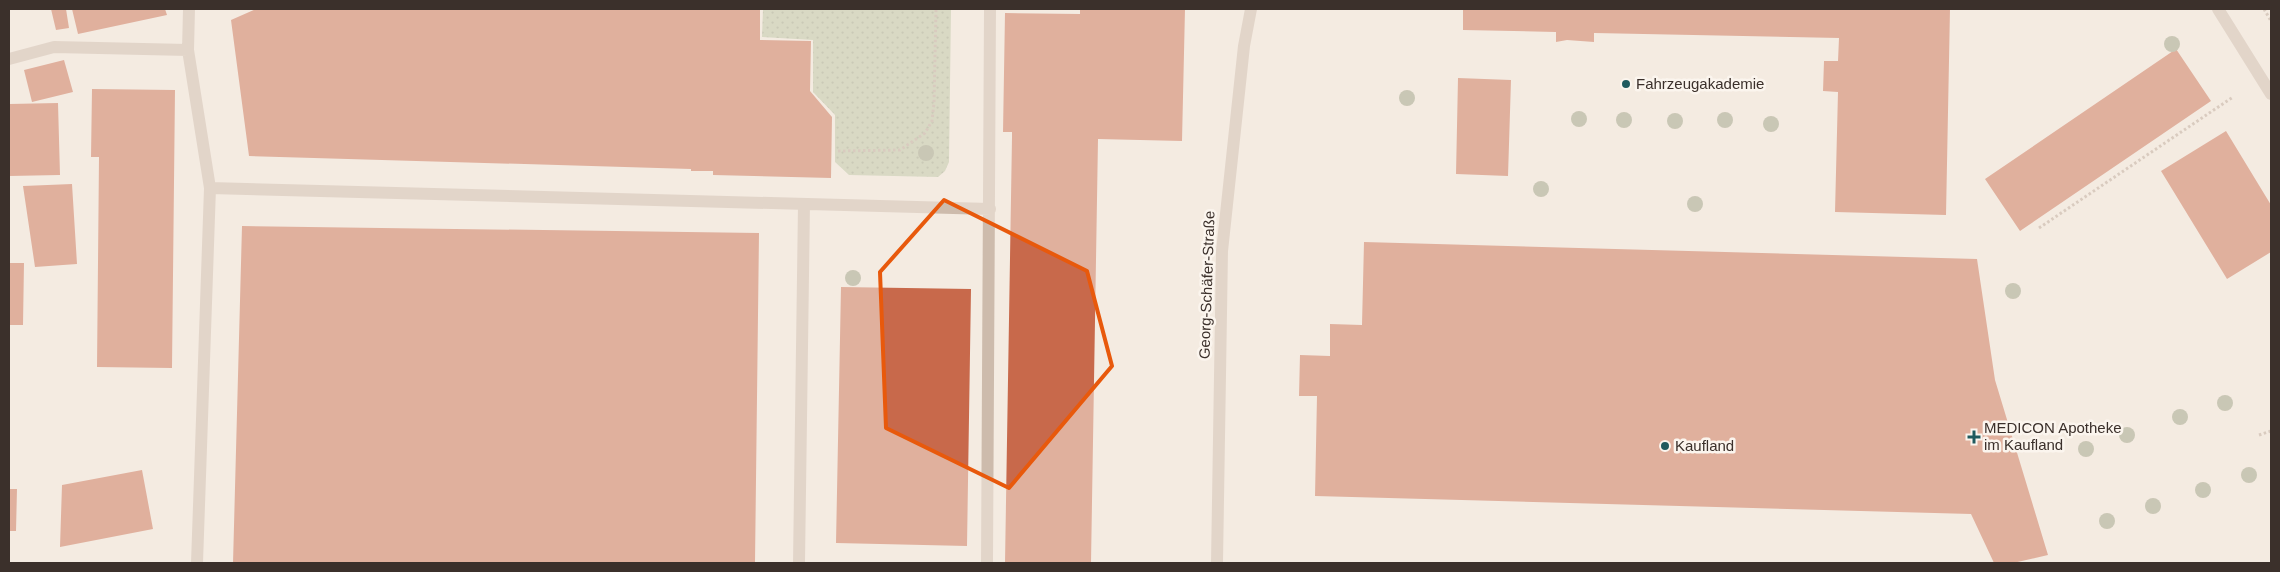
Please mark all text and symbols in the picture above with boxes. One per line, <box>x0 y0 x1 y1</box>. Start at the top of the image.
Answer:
place label: Fahrzeugakademie <box>1636 75 1764 92</box>
marker: Fahrzeugakademie <box>1620 78 1632 90</box>
street label: Georg-Schäfer-Straße <box>1195 211 1218 359</box>
place label: MEDICON Apotheke im Kaufland <box>1984 419 2122 453</box>
marker: MEDICON Apotheke im Kaufland <box>1968 431 1980 443</box>
place label: Kaufland <box>1675 437 1734 454</box>
marker: Kaufland <box>1659 440 1671 452</box>

